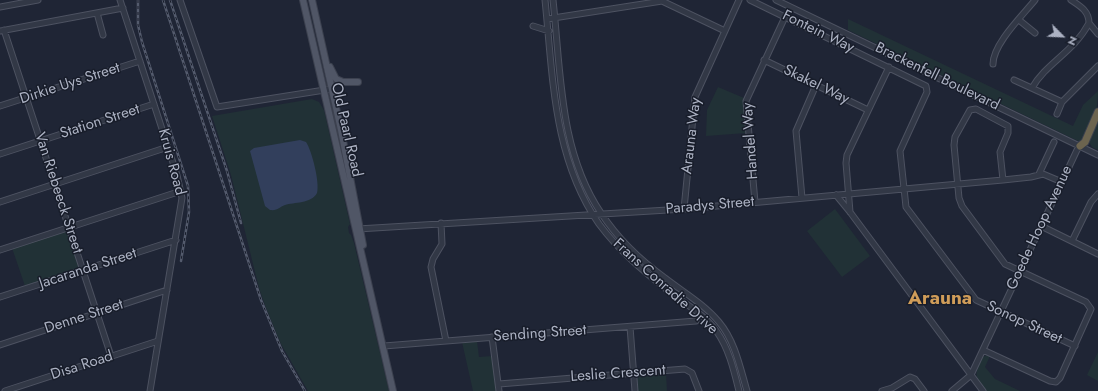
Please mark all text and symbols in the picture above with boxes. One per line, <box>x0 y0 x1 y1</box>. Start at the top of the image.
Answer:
street label: Fontein Way <box>779 7 857 57</box>
north arrow <box>1042 16 1082 56</box>
text: N <box>1064 34 1082 48</box>
street label: Brackenfell Boulevard <box>872 39 1002 115</box>
street label: Dirkie Uys Street <box>18 59 122 109</box>
street label: Skakel Way <box>780 61 852 109</box>
street label: Old Paarl Road <box>326 81 366 179</box>
street label: Arauna Way <box>678 97 706 175</box>
street label: Station Street <box>58 101 142 143</box>
street label: Handel Way <box>739 102 763 180</box>
street label: Kruis Road <box>153 127 189 197</box>
street label: Van Riebeeck Street <box>30 130 86 256</box>
street label: Goede Hoop Avenue <box>1003 163 1077 293</box>
street label: Paradys Street <box>665 193 755 219</box>
street label: Frans Conradie Drive <box>609 235 721 339</box>
street label: Jacaranda Street <box>37 245 139 293</box>
district label: Arauna <box>908 288 972 310</box>
street label: Denne Street <box>42 296 126 338</box>
street label: Sonop Street <box>983 298 1065 348</box>
street label: Sending Street <box>493 322 587 346</box>
street label: Disa Road <box>49 348 115 384</box>
street label: Leslie Crescent <box>570 362 666 386</box>

